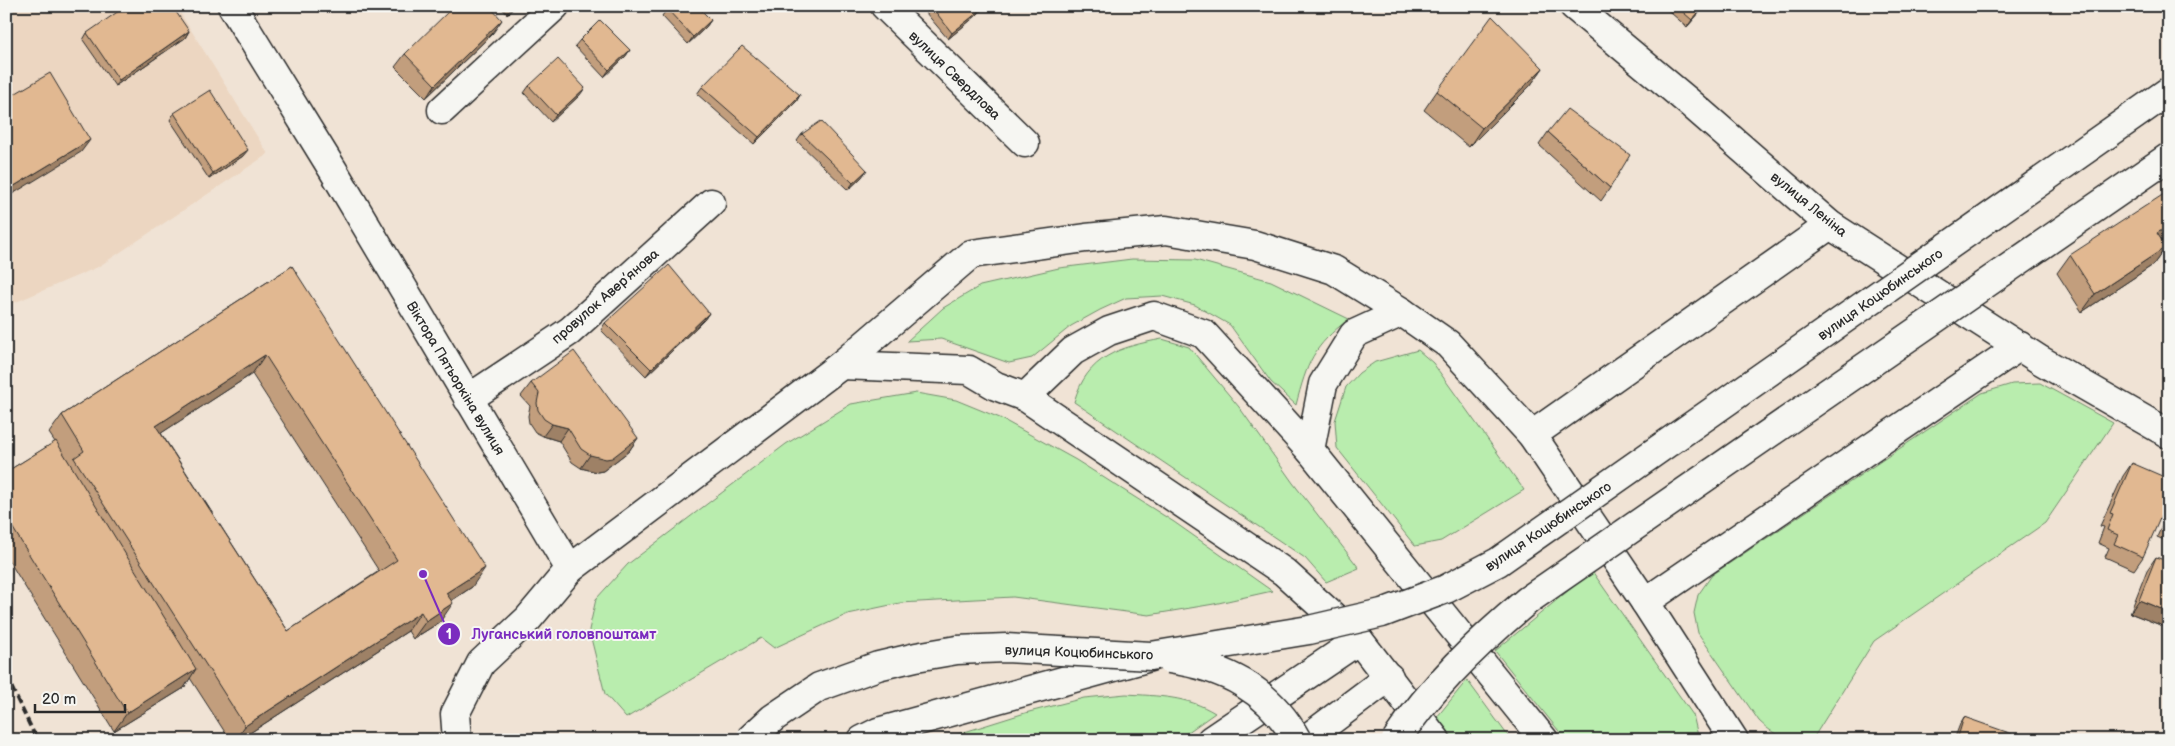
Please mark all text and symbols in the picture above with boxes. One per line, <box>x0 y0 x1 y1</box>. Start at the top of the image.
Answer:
street label: вулиця Свердлова <box>905 27 1005 124</box>
street label: вулиця Леніна <box>1767 168 1851 241</box>
street label: провулок Авер’янова <box>548 245 663 347</box>
street label: вулиця Коцюбинського <box>1815 245 1946 344</box>
street label: Віктора Пятьоркіна вулиця <box>403 298 508 459</box>
street label: вулиця Коцюбинського <box>1482 478 1615 575</box>
callout: Луганський головпоштамт <box>437 619 667 649</box>
text: 1 <box>446 625 452 644</box>
text: Луганський головпоштамт <box>471 625 657 644</box>
street label: вулиця Коцюбинського <box>1004 641 1153 664</box>
scale bar <box>35 681 125 713</box>
text: 20 m <box>42 690 76 709</box>

